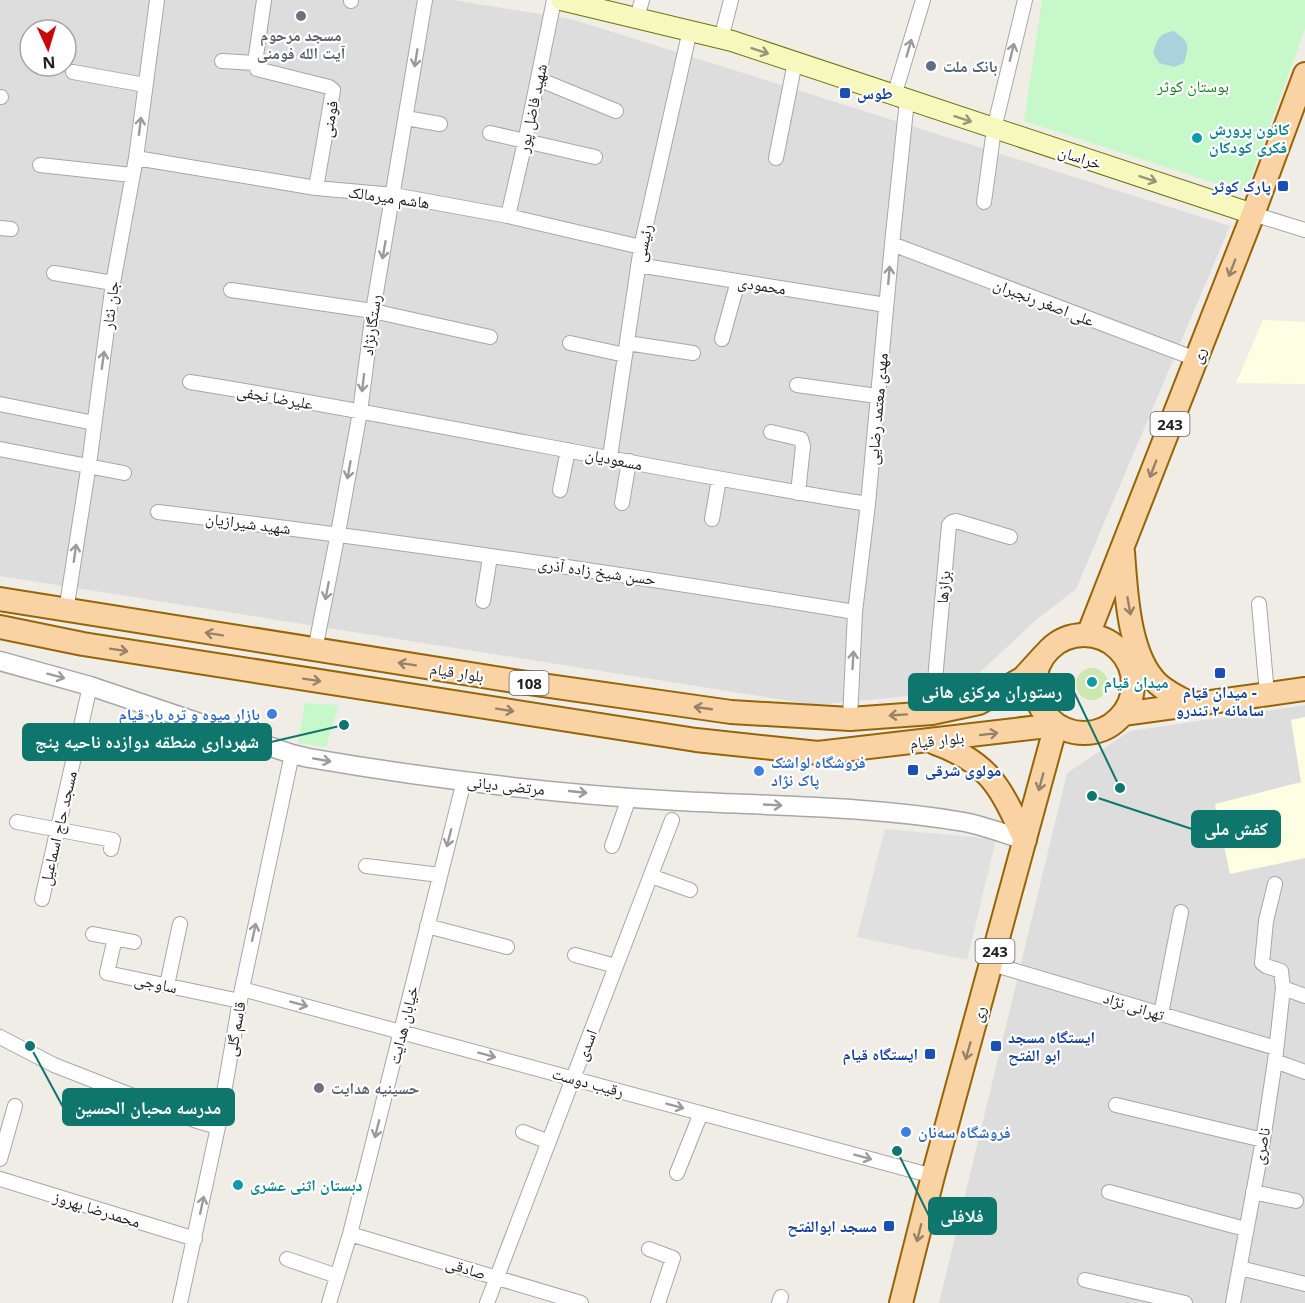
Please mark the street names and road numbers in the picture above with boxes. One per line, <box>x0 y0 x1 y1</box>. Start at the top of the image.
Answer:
street label: شهید فاضل پور <box>512 62 552 155</box>
street label: فومنی <box>315 99 343 139</box>
street label: خراسان <box>1055 140 1105 174</box>
street label: هاشم میرمالک <box>347 180 431 214</box>
street label: رئیسی <box>629 222 657 264</box>
street label: محمودی <box>736 270 788 300</box>
street label: علی اصغر رنجبران <box>990 273 1098 331</box>
street label: جان نثار <box>96 280 124 331</box>
street label: رستگارنژاد <box>356 293 386 357</box>
street label: ری <box>1185 344 1211 366</box>
street label: مهدی معتمد رضایی <box>861 352 893 466</box>
street label: علیرضا نجفی <box>235 379 315 415</box>
road number: 243 <box>1150 412 1190 436</box>
street label: مسعودیان <box>584 443 644 475</box>
street label: شهید شیرازیان <box>204 507 292 539</box>
street label: حسن شیخ زاده آذری <box>536 552 658 590</box>
street label: بزازها <box>931 570 955 604</box>
street label: بلوار قیام <box>428 657 486 687</box>
road number: 108 <box>510 671 548 695</box>
street label: بلوار قیام <box>909 726 965 754</box>
street label: مسجد حاج اسماعیل <box>34 768 82 888</box>
street label: مرتضی دیانی <box>466 770 546 800</box>
road number: 243 <box>976 939 1014 963</box>
street label: ساوجی <box>133 968 179 998</box>
street label: خیابان‌ هدایت <box>383 983 423 1067</box>
street label: تهرانی نژاد <box>1101 986 1167 1026</box>
street label: قاسم گلی <box>219 1000 251 1058</box>
street label: ری <box>965 1003 991 1025</box>
street label: اسدی <box>570 1026 602 1064</box>
street label: رقیب دوست <box>550 1062 626 1102</box>
street label: ناصری <box>1247 1126 1275 1166</box>
street label: محمدرضا بهروز <box>50 1185 143 1233</box>
street label: صادقی <box>443 1251 489 1285</box>

